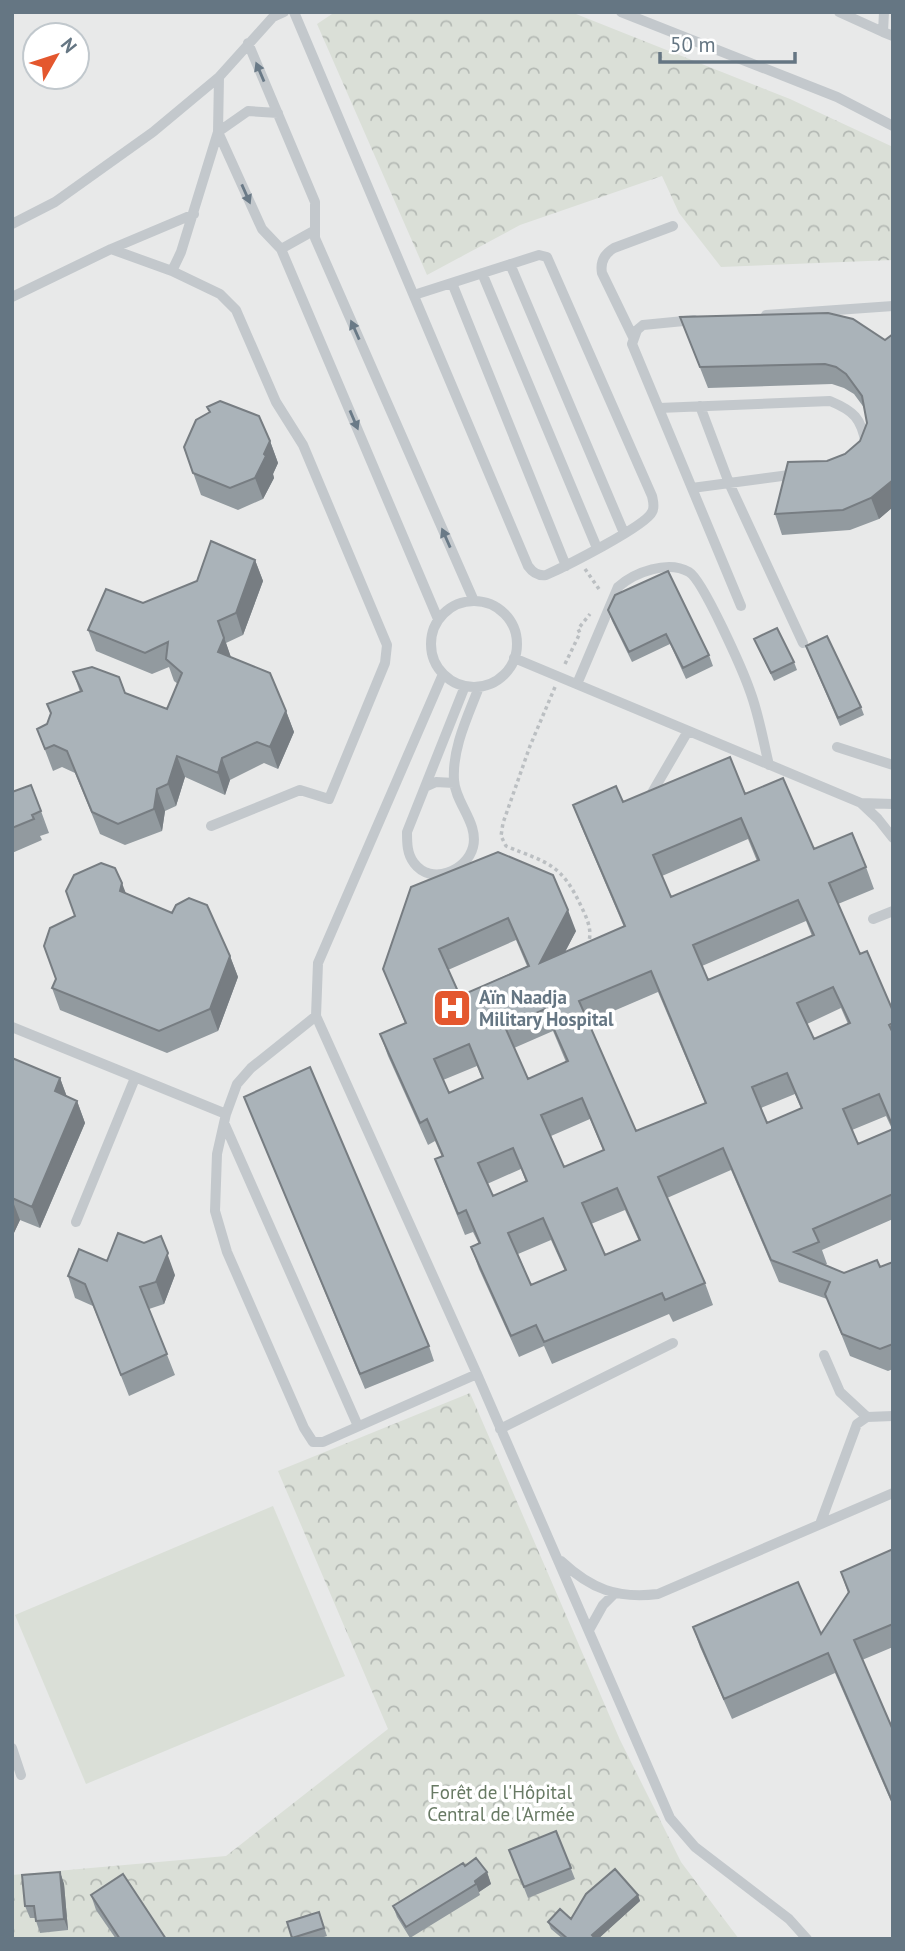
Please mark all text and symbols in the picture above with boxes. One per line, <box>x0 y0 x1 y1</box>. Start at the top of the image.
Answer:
north arrow <box>21 21 91 91</box>
scale bar <box>660 21 795 65</box>
text: 50 m <box>670 31 716 58</box>
text: N <box>56 33 82 58</box>
one-way arrow <box>255 62 266 83</box>
one-way arrow <box>241 184 252 205</box>
one-way arrow <box>349 319 360 340</box>
one-way arrow <box>348 410 360 430</box>
one-way arrow <box>440 528 452 548</box>
place label: Aïn Naadja Military Hospital <box>479 985 614 1031</box>
hospital icon: Aïn Naadja Military Hospital <box>431 987 473 1029</box>
park label: Forêt de l'Hôpital Central de l'Armée <box>427 1780 575 1826</box>

